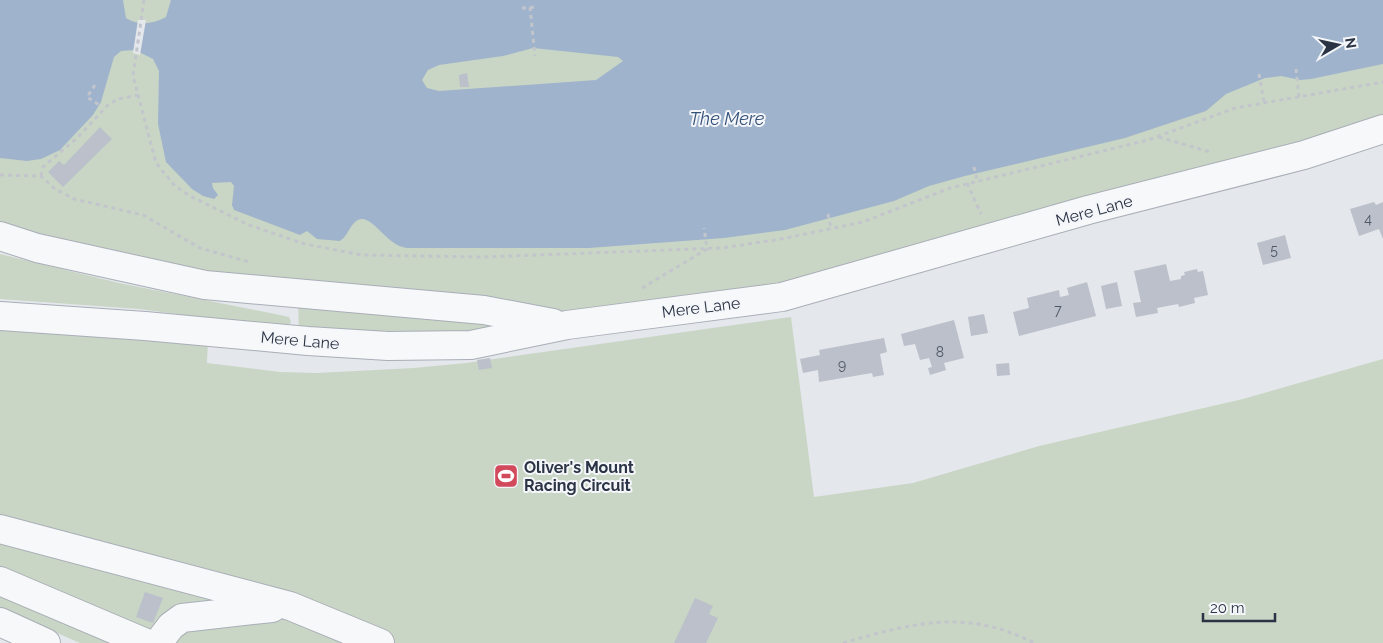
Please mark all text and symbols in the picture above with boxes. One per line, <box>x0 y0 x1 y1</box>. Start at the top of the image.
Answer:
north arrow <box>1313 20 1363 70</box>
text: N <box>1342 36 1360 49</box>
water label: The Mere <box>690 108 765 129</box>
street label: Mere Lane <box>1054 191 1135 230</box>
house number: 4 <box>1364 211 1372 227</box>
house number: 5 <box>1270 242 1278 258</box>
street label: Mere Lane <box>661 293 741 322</box>
house number: 7 <box>1054 302 1062 318</box>
street label: Mere Lane <box>260 328 340 353</box>
house number: 8 <box>936 344 944 360</box>
house number: 9 <box>838 357 846 373</box>
place label: Oliver's Mount Racing Circuit <box>524 458 634 495</box>
sports icon: Oliver's Mount Racing Circuit <box>493 463 519 489</box>
scale bar <box>1203 590 1276 622</box>
text: 20 m <box>1210 599 1245 617</box>

